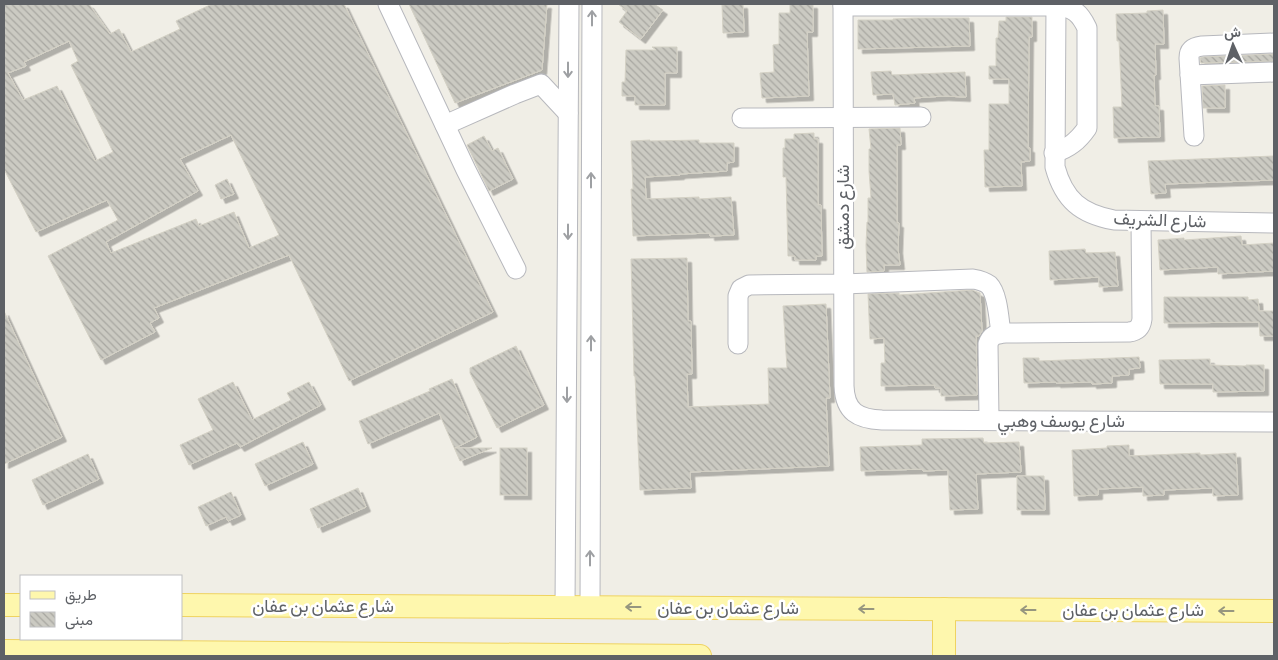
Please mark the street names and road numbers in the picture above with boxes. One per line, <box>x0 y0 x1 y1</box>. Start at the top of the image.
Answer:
street label: شارع دمشق <box>835 165 855 249</box>
street label: شارع الشريف <box>1113 210 1207 234</box>
street label: شارع يوسف وهبي <box>997 413 1125 436</box>
street label: شارع عثمان بن عفان <box>252 598 394 618</box>
street label: شارع عثمان بن عفان <box>657 600 799 620</box>
street label: شارع عثمان بن عفان <box>1062 602 1204 622</box>

